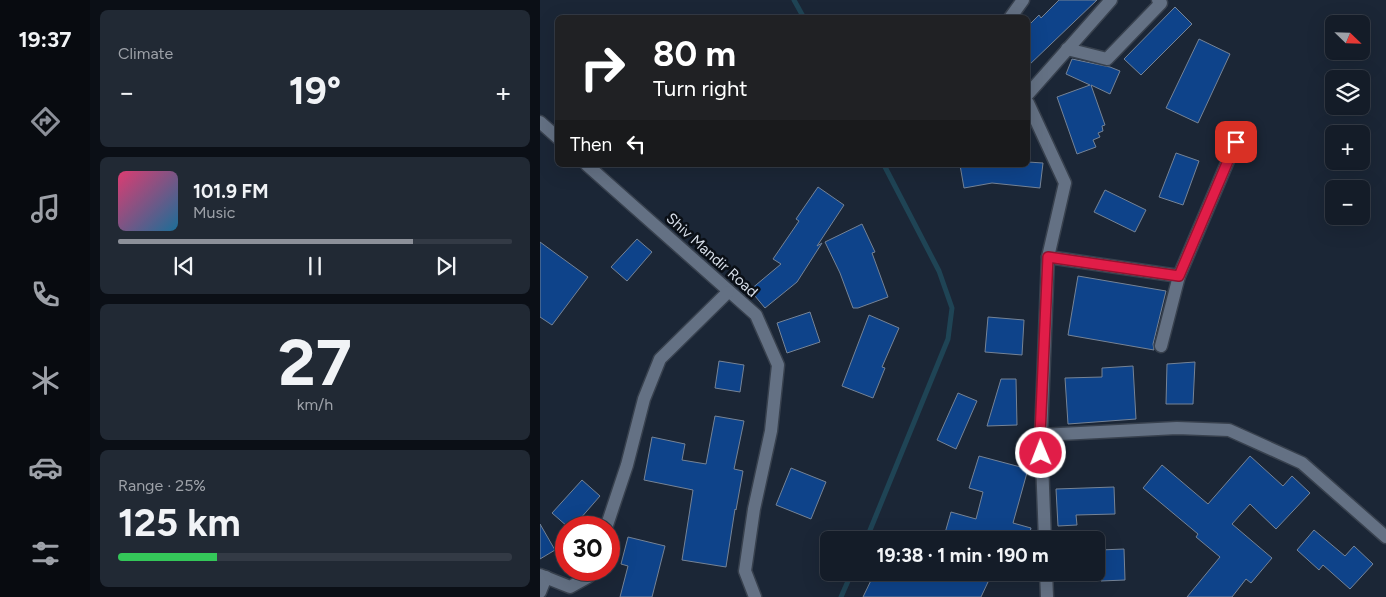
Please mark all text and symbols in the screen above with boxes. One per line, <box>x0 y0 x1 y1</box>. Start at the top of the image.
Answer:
north arrow <box>1325 15 1370 60</box>
map controls <box>1325 15 1370 225</box>
text: 19:37 <box>18 26 72 53</box>
text: 80 m <box>653 33 736 75</box>
icon: right <box>570 35 635 100</box>
text: Climate <box>118 44 173 63</box>
text: 19° <box>289 68 341 114</box>
button: layers <box>1325 70 1370 115</box>
text: − <box>118 75 135 109</box>
text: + <box>495 75 512 109</box>
text: Turn right <box>653 75 748 102</box>
icon: directions <box>28 104 63 139</box>
pin <box>1215 121 1257 163</box>
button: + <box>1325 125 1370 170</box>
icon: arrive <box>1222 128 1250 156</box>
icon: left <box>622 130 650 158</box>
text: Then <box>570 133 612 156</box>
text: 101.9 FM <box>193 180 268 203</box>
button: − <box>1325 180 1370 225</box>
icon: music <box>28 191 63 226</box>
text: Music <box>193 203 235 222</box>
street label: Shiv Mandir Road <box>663 209 761 301</box>
icon: previous <box>170 252 198 280</box>
icon: pause <box>301 252 329 280</box>
icon: next <box>432 252 460 280</box>
icon: phone <box>28 277 63 312</box>
text: 27 <box>278 323 352 401</box>
icon: climate <box>28 363 63 398</box>
text: km/h <box>297 395 333 414</box>
position arrow <box>1014 426 1066 478</box>
icon: car <box>28 450 63 485</box>
text: Range · 25% <box>118 476 206 495</box>
text: 125 km <box>118 500 241 546</box>
speed limit sign: 30 <box>555 516 620 581</box>
icon: filters <box>28 536 63 571</box>
text: 19:38 · 1 min · 190 m <box>876 544 1049 567</box>

